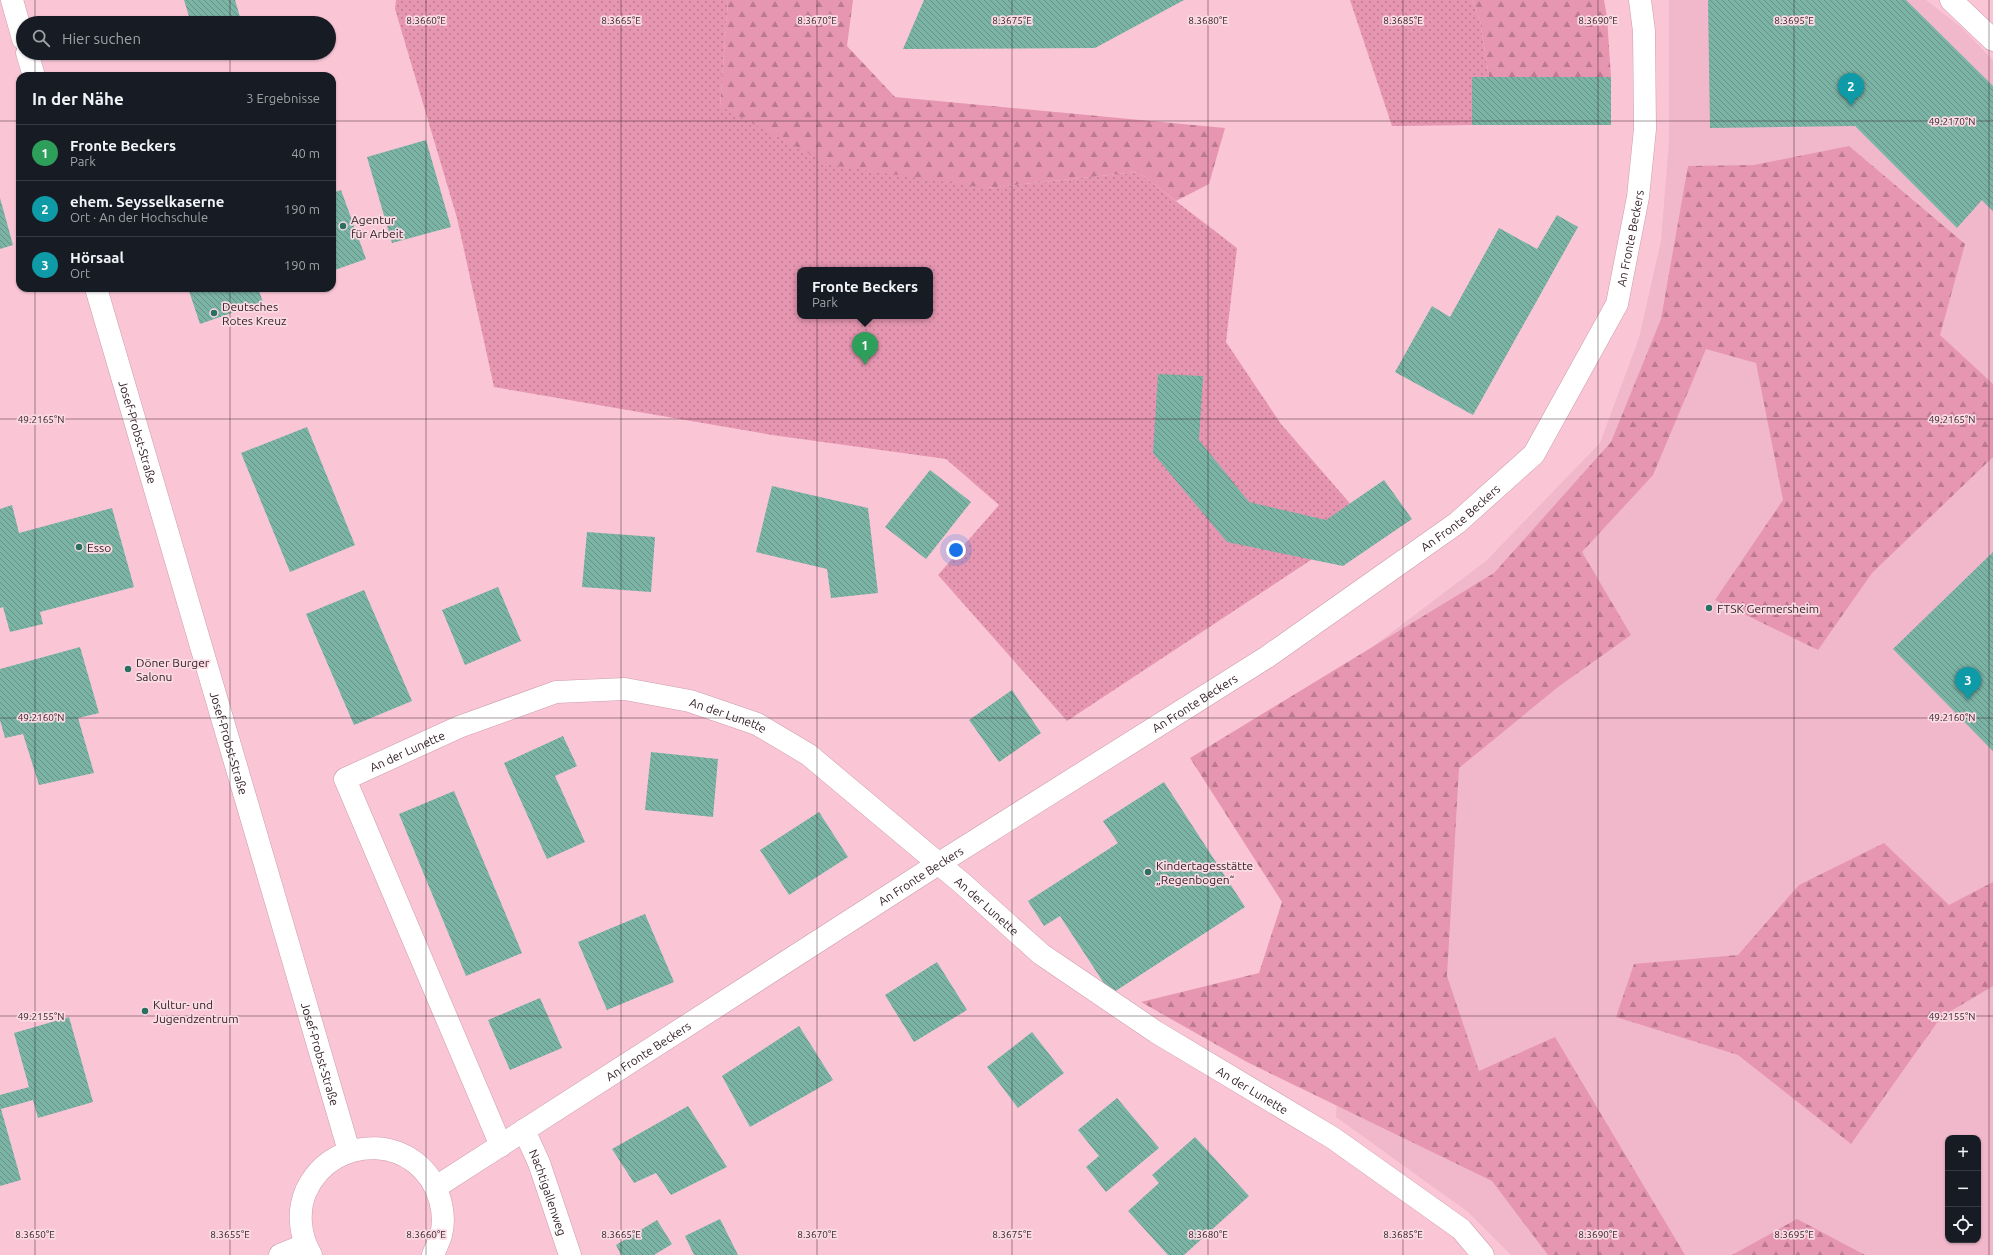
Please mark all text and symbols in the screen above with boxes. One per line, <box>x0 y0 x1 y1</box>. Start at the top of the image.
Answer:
text: 8.3660°E <box>406 15 446 26</box>
text: 8.3665°E <box>601 15 641 26</box>
text: 8.3670°E <box>797 15 837 26</box>
text: 8.3675°E <box>992 15 1032 26</box>
text: 8.3680°E <box>1188 15 1228 26</box>
text: 8.3685°E <box>1383 15 1423 26</box>
text: 8.3690°E <box>1578 15 1618 26</box>
text: 8.3695°E <box>1774 15 1814 26</box>
search box <box>16 16 336 60</box>
icon: search <box>30 27 52 49</box>
text: Hier suchen <box>62 30 141 47</box>
pin: 2 <box>1838 73 1864 106</box>
text: In der Nähe <box>32 89 124 108</box>
text: 3 Ergebnisse <box>246 91 320 105</box>
text: 49.2170°N <box>1929 116 1975 127</box>
text: Fronte Beckers <box>70 137 176 154</box>
text: 1 <box>41 146 49 160</box>
text: 40 m <box>291 146 320 160</box>
text: Park <box>70 154 96 168</box>
street label: An Fronte Beckers <box>1614 189 1645 288</box>
text: ehem. Seysselkaserne <box>70 193 224 210</box>
text: 2 <box>41 202 49 216</box>
text: 190 m <box>284 202 320 216</box>
text: Ort · An der Hochschule <box>70 210 208 224</box>
place label: Agentur für Arbeit <box>351 213 404 240</box>
marker: Agentur für Arbeit <box>338 221 348 231</box>
text: Hörsaal <box>70 249 124 266</box>
text: 3 <box>41 258 49 272</box>
text: 190 m <box>284 258 320 272</box>
text: Ort <box>70 266 90 280</box>
popup <box>797 267 933 319</box>
text: Fronte Beckers <box>812 278 918 295</box>
text: Park <box>812 295 838 309</box>
place label: Deutsches Rotes Kreuz <box>222 300 287 327</box>
marker: Deutsches Rotes Kreuz <box>209 308 219 318</box>
pin: 1 <box>852 332 878 365</box>
street label: Josef-Probst-Straße <box>117 379 159 485</box>
text: 49.2165°N <box>18 414 64 425</box>
text: 49.2165°N <box>1929 414 1975 425</box>
street label: An Fronte Beckers <box>1418 481 1502 553</box>
your location <box>946 540 966 560</box>
place label: Esso <box>87 541 111 554</box>
marker: Esso <box>74 542 84 552</box>
place label: FTSK Germersheim <box>1717 602 1819 615</box>
marker: FTSK Germersheim <box>1704 603 1714 613</box>
place label: Döner Burger Salonu <box>136 656 210 683</box>
marker: Döner Burger Salonu <box>123 664 133 674</box>
pin: 3 <box>1955 667 1981 700</box>
street label: An Fronte Beckers <box>1150 671 1240 734</box>
street label: Josef-Probst-Straße <box>208 690 251 796</box>
street label: An der Lunette <box>688 695 769 735</box>
text: 49.2160°N <box>18 712 64 723</box>
text: 49.2160°N <box>1929 712 1975 723</box>
street label: An der Lunette <box>368 728 447 773</box>
street label: An Fronte Beckers <box>876 844 965 907</box>
place label: Kindertagesstätte „Regenbogen“ <box>1156 859 1253 886</box>
marker: Kindertagesstätte „Regenbogen“ <box>1143 867 1153 877</box>
street label: An der Lunette <box>953 874 1022 937</box>
place label: Kultur- und Jugendzentrum <box>153 998 239 1025</box>
street label: Josef-Probst-Straße <box>299 1001 342 1107</box>
marker: Kultur- und Jugendzentrum <box>140 1006 150 1016</box>
text: 49.2155°N <box>18 1011 64 1022</box>
text: 49.2155°N <box>1929 1011 1975 1022</box>
street label: An Fronte Beckers <box>603 1019 693 1083</box>
street label: An der Lunette <box>1215 1063 1291 1116</box>
map controls <box>1945 1135 1981 1243</box>
button: + <box>1945 1135 1981 1171</box>
street label: Nachtigallenweg <box>527 1147 569 1237</box>
button: − <box>1945 1171 1981 1207</box>
button: locate <box>1945 1207 1981 1243</box>
text: 8.3650°E <box>15 1229 55 1240</box>
text: 8.3655°E <box>210 1229 250 1240</box>
text: 8.3660°E <box>406 1229 446 1240</box>
text: 8.3665°E <box>601 1229 641 1240</box>
text: 8.3670°E <box>797 1229 837 1240</box>
text: 8.3675°E <box>992 1229 1032 1240</box>
text: 8.3680°E <box>1188 1229 1228 1240</box>
text: 8.3685°E <box>1383 1229 1423 1240</box>
text: 8.3690°E <box>1578 1229 1618 1240</box>
text: 8.3695°E <box>1774 1229 1814 1240</box>

